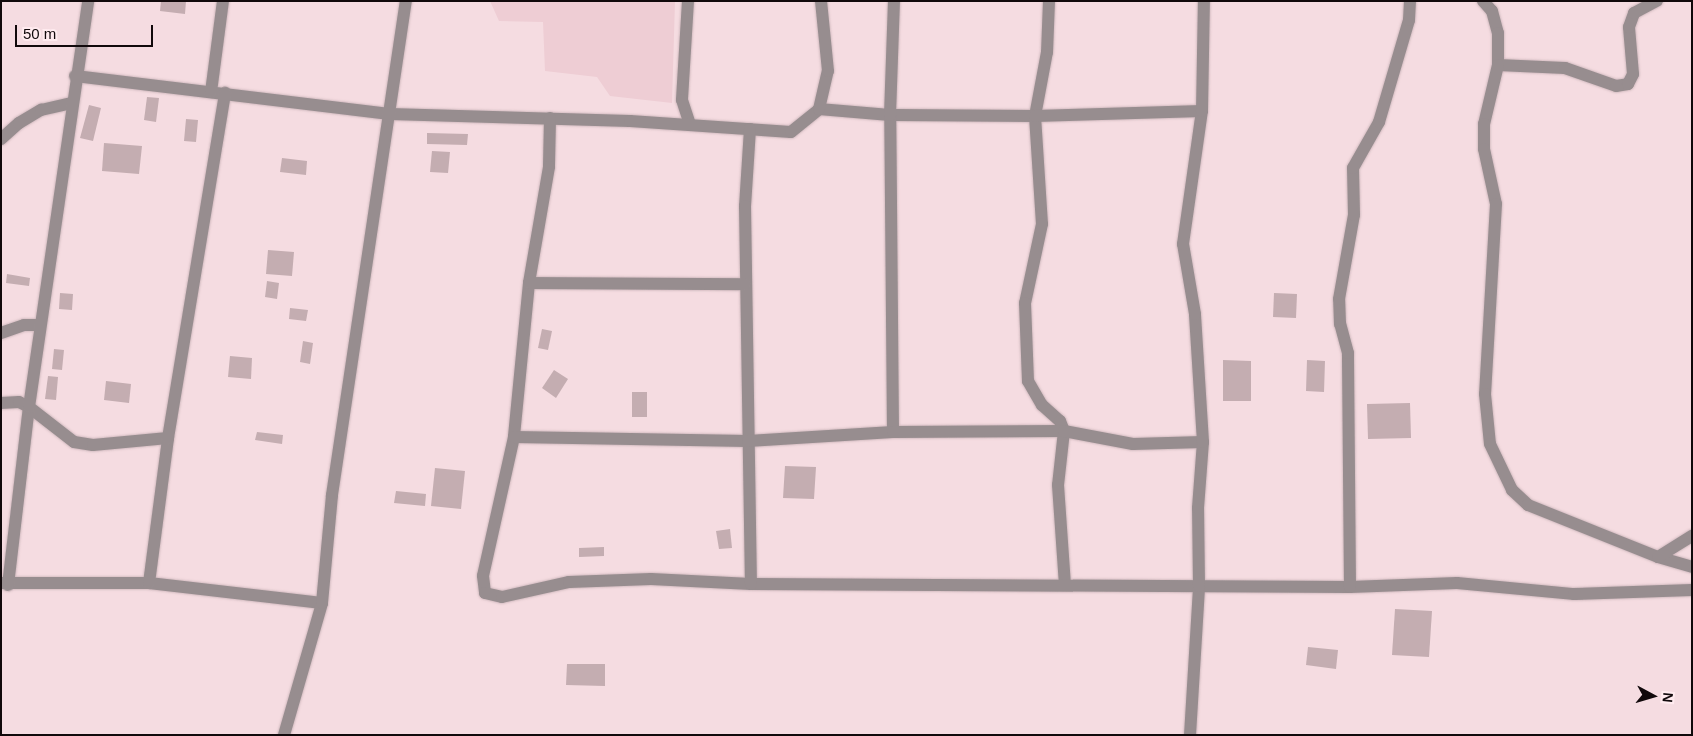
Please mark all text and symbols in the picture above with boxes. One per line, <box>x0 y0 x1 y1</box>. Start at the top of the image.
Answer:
scale bar <box>18 15 155 47</box>
text: 50 m <box>23 25 56 42</box>
north arrow <box>1628 671 1678 721</box>
text: N <box>1659 692 1676 703</box>

